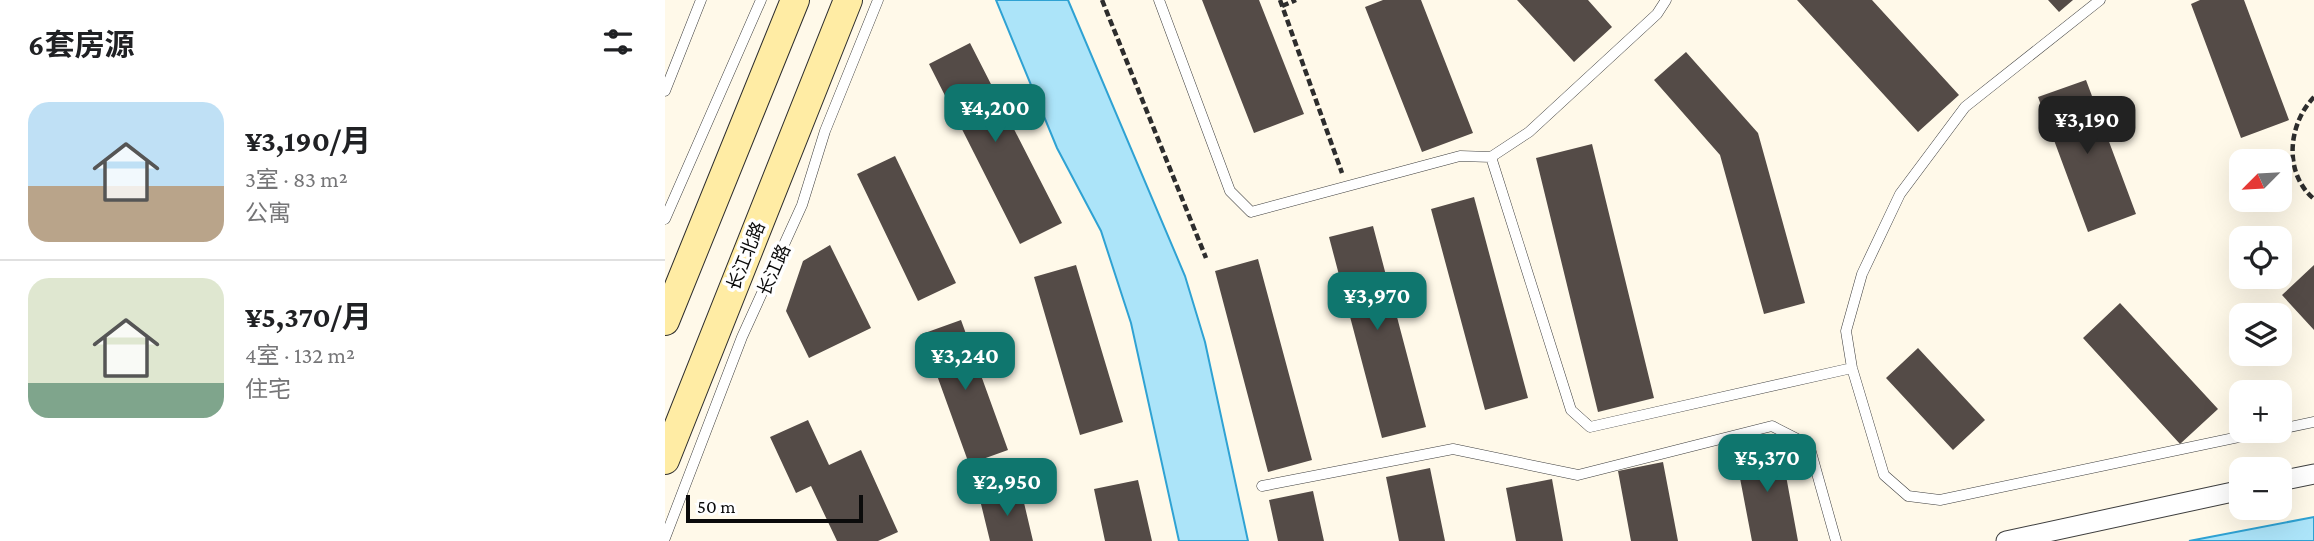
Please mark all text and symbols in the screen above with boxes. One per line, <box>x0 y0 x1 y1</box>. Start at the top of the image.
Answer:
icon: filters <box>599 23 637 61</box>
text: 6套房源 <box>28 28 134 61</box>
pin: ¥4,200 <box>938 85 1052 144</box>
text: ¥4,200 <box>960 94 1030 120</box>
pin: ¥3,190 <box>2030 96 2144 156</box>
text: ¥3,190 <box>2054 106 2120 132</box>
text: ¥3,190/月 <box>245 124 371 157</box>
icon: home <box>84 130 168 214</box>
north arrow <box>2229 149 2293 212</box>
map controls <box>2229 149 2292 520</box>
text: 3室 · 83 m² <box>245 166 348 192</box>
text: 公寓 <box>245 200 291 226</box>
street label: 长江北路 <box>723 219 769 293</box>
button: locate <box>2229 226 2292 289</box>
street label: 长江路 <box>754 241 794 299</box>
pin: ¥3,970 <box>1320 272 1434 332</box>
text: ¥3,970 <box>1344 282 1410 308</box>
text: ¥5,370/月 <box>245 300 372 333</box>
button: layers <box>2229 303 2292 366</box>
icon: home <box>84 306 168 390</box>
pin: ¥3,240 <box>908 332 1022 392</box>
text: 4室 · 132 m² <box>245 342 355 368</box>
text: ¥3,240 <box>931 342 999 368</box>
text: 住宅 <box>245 376 291 402</box>
button: + <box>2229 380 2292 443</box>
pin: ¥5,370 <box>1710 434 1824 494</box>
text: ¥5,370 <box>1734 444 1800 470</box>
button: − <box>2229 457 2292 520</box>
pin: ¥2,950 <box>950 458 1064 518</box>
text: ¥2,950 <box>973 468 1041 494</box>
scale bar <box>686 492 863 524</box>
text: 50 m <box>697 496 736 517</box>

